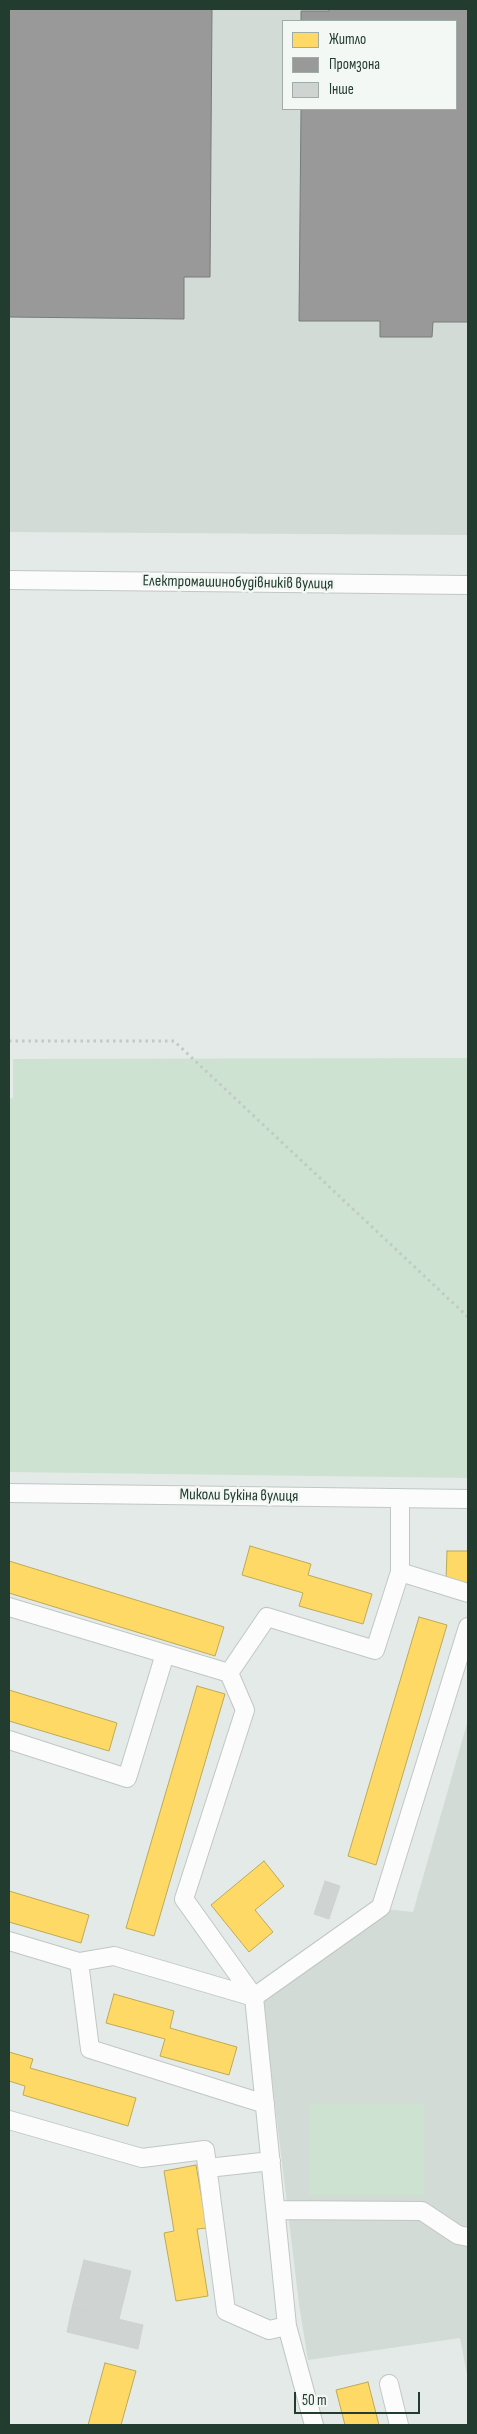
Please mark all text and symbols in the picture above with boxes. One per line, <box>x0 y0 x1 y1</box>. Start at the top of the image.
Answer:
legend <box>282 20 457 110</box>
text: Житло <box>329 30 366 49</box>
text: Промзона <box>329 55 380 74</box>
text: Інше <box>329 80 354 99</box>
street label: Електромашинобудівників вулиця <box>142 572 334 594</box>
street label: Миколи Букіна вулиця <box>179 1485 299 1507</box>
scale bar <box>297 2382 423 2414</box>
text: 50 m <box>302 2391 327 2410</box>

